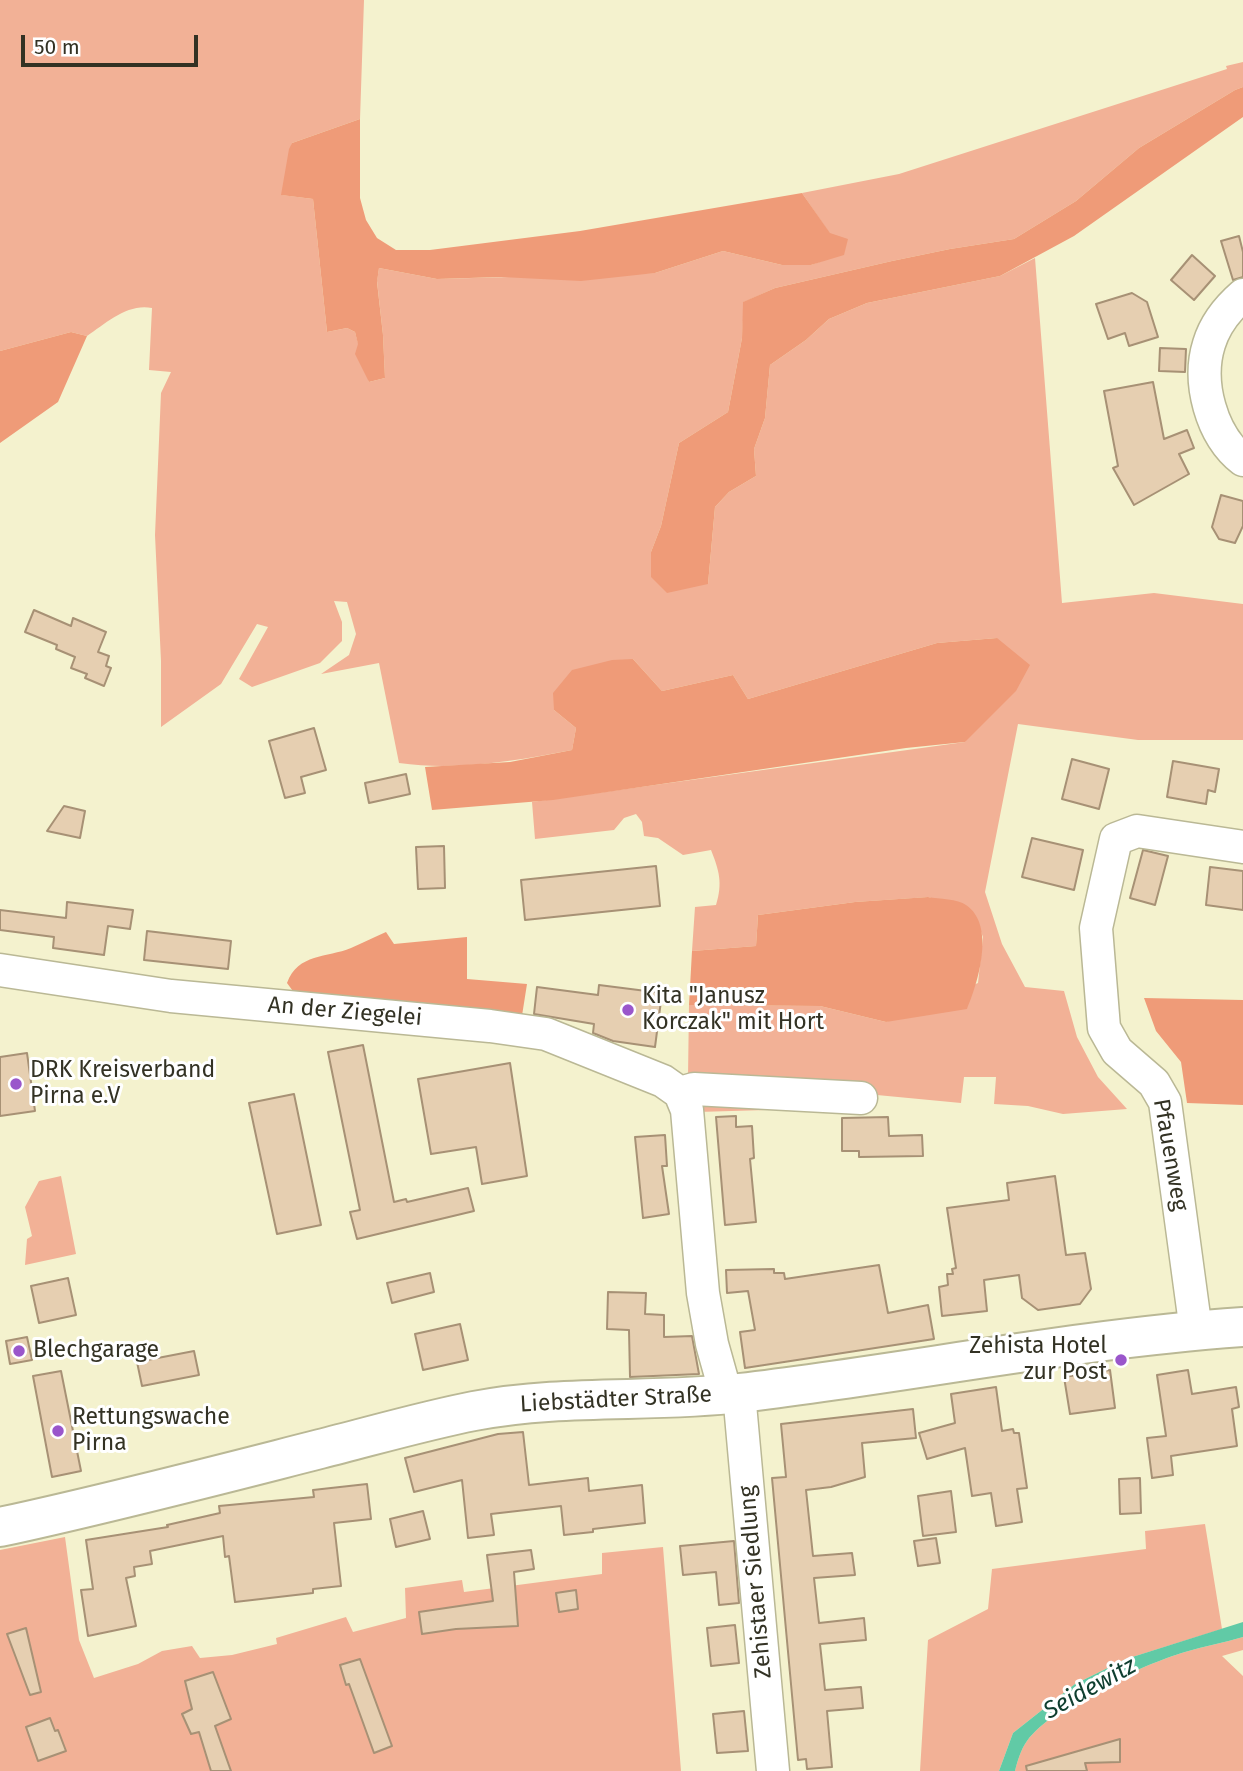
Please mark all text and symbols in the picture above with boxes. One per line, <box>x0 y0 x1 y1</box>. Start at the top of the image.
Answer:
scale bar <box>24 21 201 65</box>
text: 50 m <box>34 34 80 60</box>
place label: Kita "Janusz Korczak" mit Hort <box>642 983 824 1037</box>
street label: An der Ziegelei <box>267 992 423 1032</box>
marker: Kita "Janusz Korczak" mit Hort <box>620 1002 636 1018</box>
place label: DRK Kreisverband Pirna e.V <box>30 1057 215 1111</box>
marker: DRK Kreisverband Pirna e.V <box>8 1076 24 1092</box>
street label: Pfauenweg <box>1147 1097 1193 1213</box>
place label: Zehista Hotel zur Post <box>969 1333 1107 1387</box>
place label: Blechgarage <box>33 1337 159 1365</box>
marker: Blechgarage <box>11 1343 27 1359</box>
marker: Zehista Hotel zur Post <box>1113 1352 1129 1368</box>
street label: Liebstädter Straße <box>519 1381 713 1419</box>
place label: Rettungswache Pirna <box>72 1404 230 1458</box>
marker: Rettungswache Pirna <box>50 1423 66 1439</box>
street label: Zehistaer Siedlung <box>734 1484 778 1680</box>
water label: Seidewitz <box>1039 1652 1141 1726</box>

